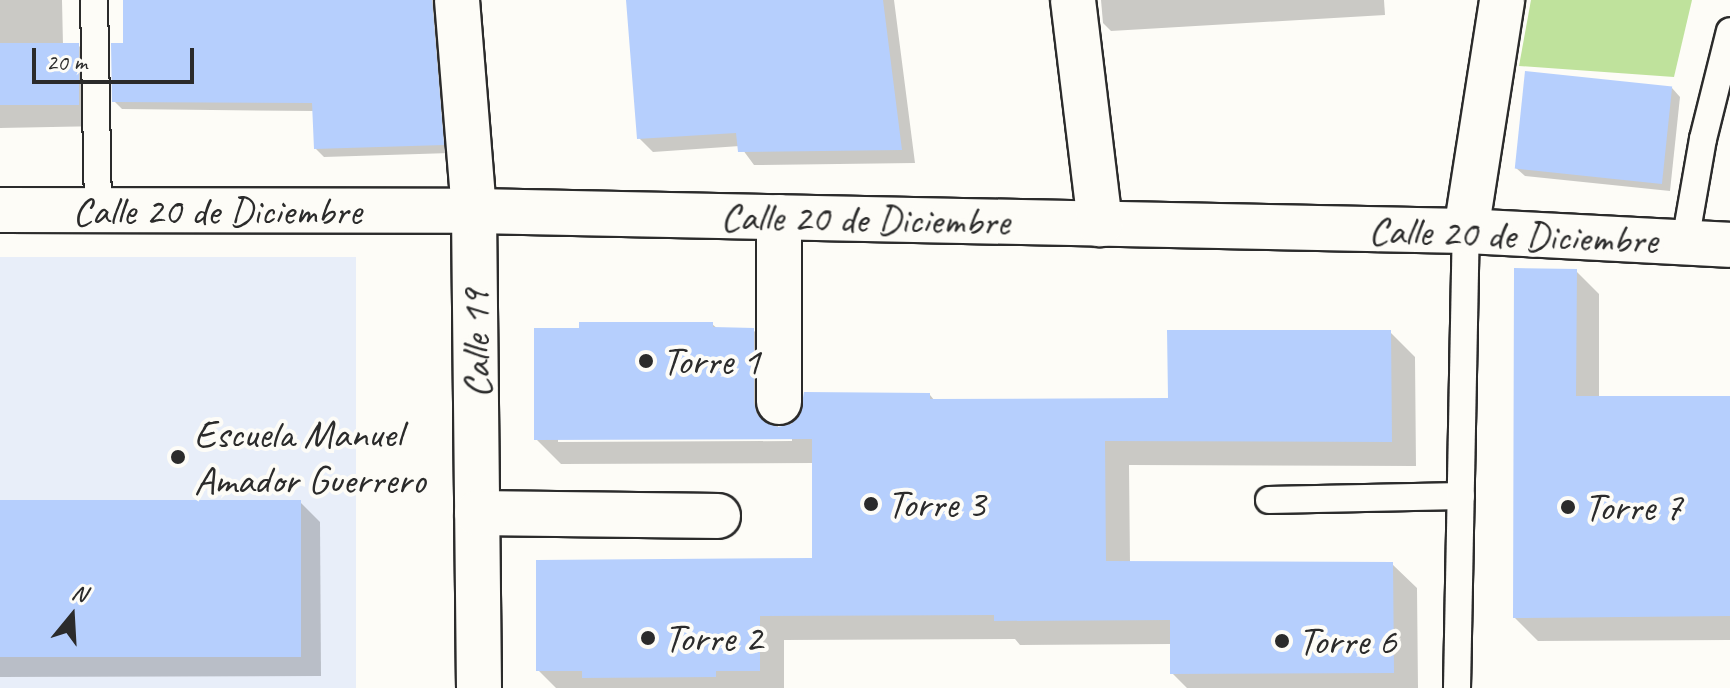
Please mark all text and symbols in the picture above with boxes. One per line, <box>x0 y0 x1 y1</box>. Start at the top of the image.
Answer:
scale bar <box>36 32 198 82</box>
text: 20 m <box>46 47 87 77</box>
street label: Calle 20 de Diciembre <box>71 187 363 235</box>
street label: Calle 20 de Diciembre <box>719 192 1011 246</box>
street label: Calle 20 de Diciembre <box>1366 206 1660 264</box>
street label: Calle 19 <box>451 289 501 399</box>
place label: Torre 1 <box>662 337 760 385</box>
marker: Torre 1 <box>637 352 655 370</box>
place label: Escuela Manuel Amador Guerrero <box>194 410 425 504</box>
marker: Escuela Manuel Amador Guerrero <box>169 448 187 466</box>
place label: Torre 3 <box>887 480 985 528</box>
place label: Torre 7 <box>1584 483 1682 531</box>
marker: Torre 3 <box>862 495 880 513</box>
marker: Torre 7 <box>1559 498 1577 516</box>
north arrow <box>32 576 112 656</box>
text: N <box>69 578 90 609</box>
place label: Torre 2 <box>664 614 762 662</box>
place label: Torre 6 <box>1298 617 1396 665</box>
marker: Torre 2 <box>639 629 657 647</box>
marker: Torre 6 <box>1273 632 1291 650</box>

